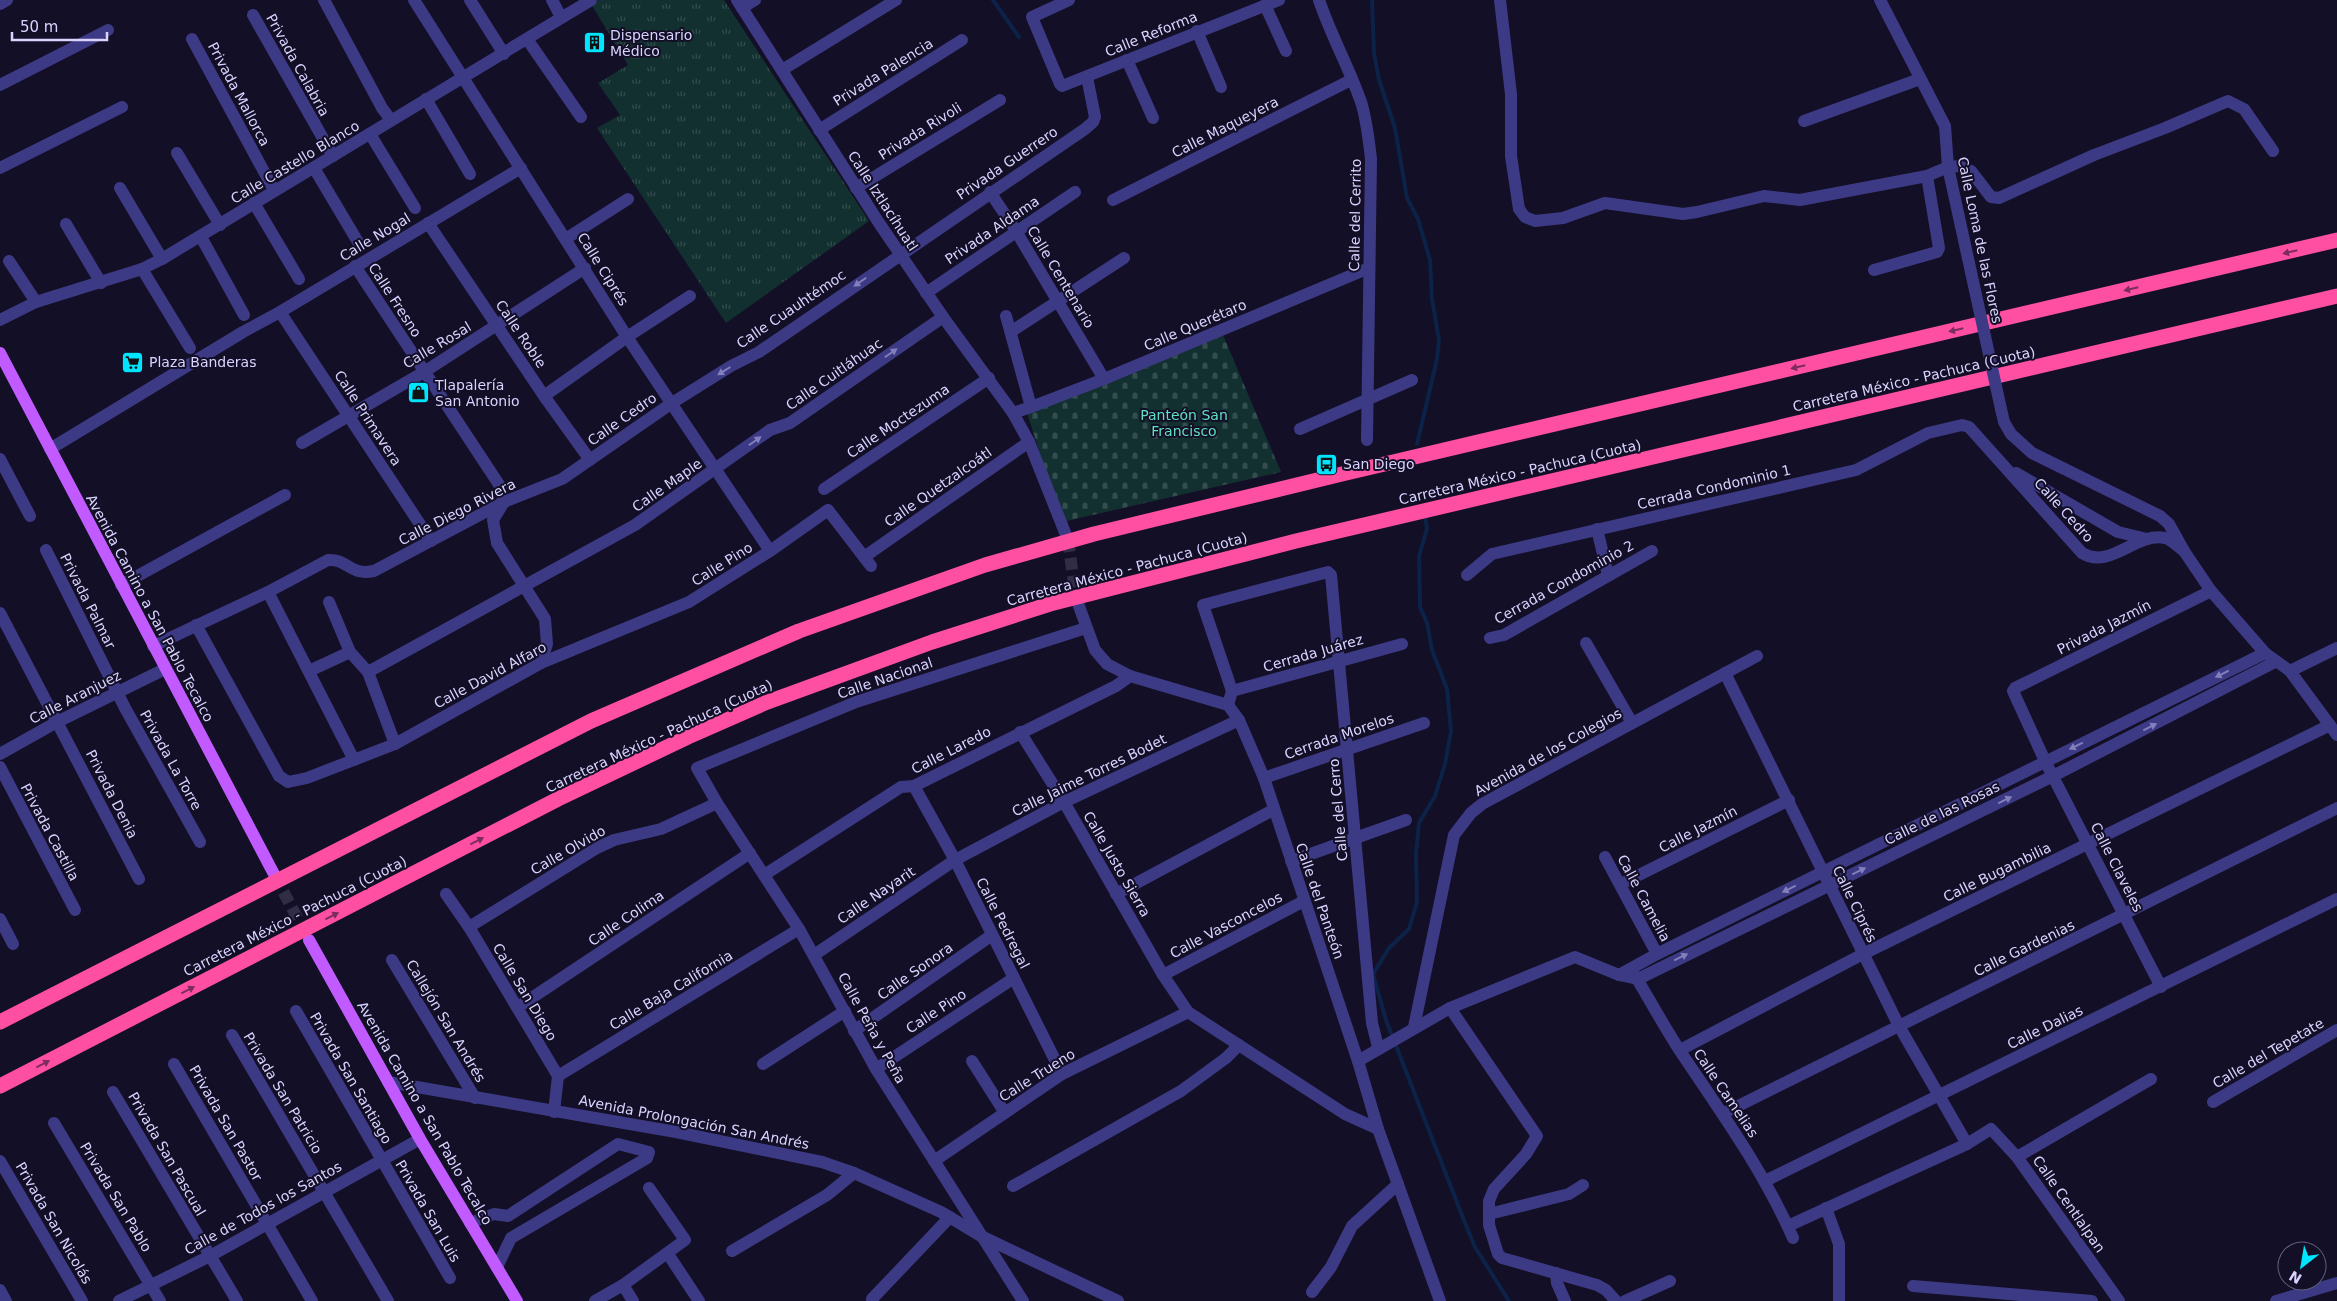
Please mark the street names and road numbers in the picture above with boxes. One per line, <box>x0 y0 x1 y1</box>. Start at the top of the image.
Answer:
street label: Calle Reforma <box>1103 8 1199 60</box>
street label: Privada Calabria <box>263 11 333 119</box>
street label: Privada Palencia <box>830 35 936 109</box>
street label: Privada Mallorca <box>205 39 273 149</box>
street label: Calle Maqueyera <box>1169 93 1281 161</box>
street label: Privada Rivoli <box>876 99 964 163</box>
street label: Calle Castello Blanco <box>228 117 362 207</box>
street label: Privada Guerrero <box>953 123 1061 203</box>
street label: Calle Iztlacíhuatl <box>845 148 921 254</box>
street label: Calle Loma de las Flores <box>1955 155 2005 325</box>
street label: Calle del Cerrito <box>1346 159 1364 271</box>
street label: Privada Aldama <box>942 193 1042 267</box>
street label: Calle Nogal <box>337 210 413 264</box>
street label: Calle Centenario <box>1024 223 1098 331</box>
street label: Calle Ciprés <box>574 230 632 308</box>
street label: Calle Fresno <box>365 260 425 340</box>
street label: Calle Cuauhtémoc <box>733 267 849 351</box>
street label: Calle Querétaro <box>1141 296 1249 354</box>
street label: Calle Roble <box>492 297 550 371</box>
street label: Calle Rosal <box>400 318 474 372</box>
street label: Calle Cuitláhuac <box>783 335 885 413</box>
street label: Carretera México - Pachuca (Cuota) <box>1791 343 2037 415</box>
street label: Calle Primavera <box>331 367 405 469</box>
street label: Calle Moctezuma <box>844 381 952 461</box>
street label: Calle Cedro <box>584 389 660 449</box>
street label: Carretera México - Pachuca (Cuota) <box>1397 436 1643 508</box>
street label: Calle Quetzalcoátl <box>881 444 995 530</box>
street label: Calle Maple <box>629 455 705 515</box>
street label: Cerrada Condominio 1 <box>1636 462 1792 512</box>
street label: Calle Cedro <box>2031 475 2097 545</box>
street label: Calle Diego Rivera <box>396 476 518 548</box>
street label: Avenida Camino a San Pablo Tecalco <box>83 492 217 724</box>
street label: Carretera México - Pachuca (Cuota) <box>1005 529 1249 609</box>
street label: Cerrada Condominio 2 <box>1491 537 1637 627</box>
street label: Calle Pino <box>689 539 755 589</box>
street label: Privada Palmar <box>57 551 119 652</box>
street label: Privada Jazmín <box>2054 596 2154 658</box>
street label: Cerrada Juárez <box>1261 631 1365 675</box>
street label: Calle David Alfaro <box>431 639 549 711</box>
street label: Calle Nacional <box>835 654 935 702</box>
street label: Calle Aranjuez <box>26 667 124 727</box>
street label: Carretera México - Pachuca (Cuota) <box>543 676 775 796</box>
street label: Avenida de los Colegios <box>1472 705 1624 799</box>
street label: Privada La Torre <box>137 707 205 813</box>
street label: Cerrada Morelos <box>1282 710 1396 762</box>
street label: Calle Laredo <box>909 723 993 777</box>
street label: Calle Jaime Torres Bodet <box>1009 730 1169 819</box>
street label: Privada Denia <box>83 747 141 841</box>
street label: Calle del Cerro <box>1326 758 1350 862</box>
street label: Calle de las Rosas <box>1882 778 2002 848</box>
street label: Privada Castilla <box>18 781 82 883</box>
street label: Calle Jazmín <box>1656 802 1740 856</box>
street label: Calle Justo Sierra <box>1080 808 1154 920</box>
street label: Calle Claveles <box>2088 820 2146 914</box>
street label: Calle Olvido <box>528 822 608 878</box>
street label: Calle Bugambilia <box>1940 839 2054 905</box>
street label: Calle del Panteón <box>1293 841 1347 961</box>
street label: Carretera México - Pachuca (Cuota) <box>181 852 409 980</box>
street label: Calle Camelia <box>1614 852 1674 944</box>
street label: Calle Nayarit <box>834 863 918 927</box>
street label: Calle Ciprés <box>1830 863 1880 945</box>
street label: Calle Pedregal <box>973 875 1033 971</box>
street label: Calle Colima <box>585 887 667 949</box>
street label: Calle Vasconcelos <box>1167 889 1285 961</box>
street label: Calle Gardenias <box>1971 917 2077 979</box>
street label: Calle Sonora <box>874 939 956 1003</box>
street label: Calle San Diego <box>490 940 560 1044</box>
street label: Calle Baja California <box>607 947 735 1033</box>
street label: Callejón San Andrés <box>403 957 489 1085</box>
street label: Calle Peña y Peña <box>835 970 909 1086</box>
street label: Calle Pino <box>903 986 969 1036</box>
street label: Avenida Camino a San Pablo Tecalco <box>354 998 496 1228</box>
street label: Calle Dalias <box>2005 1002 2085 1052</box>
street label: Privada San Santiago <box>307 1009 395 1147</box>
street label: Calle del Tepetate <box>2210 1015 2326 1091</box>
street label: Privada San Patricio <box>240 1029 326 1157</box>
street label: Calle Trueno <box>996 1045 1078 1105</box>
street label: Calle Camelias <box>1690 1046 1762 1140</box>
street label: Privada San Pastor <box>186 1062 266 1184</box>
street label: Privada San Pascual <box>125 1089 209 1219</box>
street label: Avenida Prolongación San Andrés <box>577 1092 811 1152</box>
street label: Privada San Pablo <box>77 1139 155 1255</box>
street label: Calle Centlalpan <box>2030 1152 2108 1256</box>
street label: Privada San Luis <box>392 1157 464 1265</box>
street label: Calle de Todos los Santos <box>182 1158 344 1258</box>
street label: Privada San Nicolás <box>13 1159 95 1287</box>

